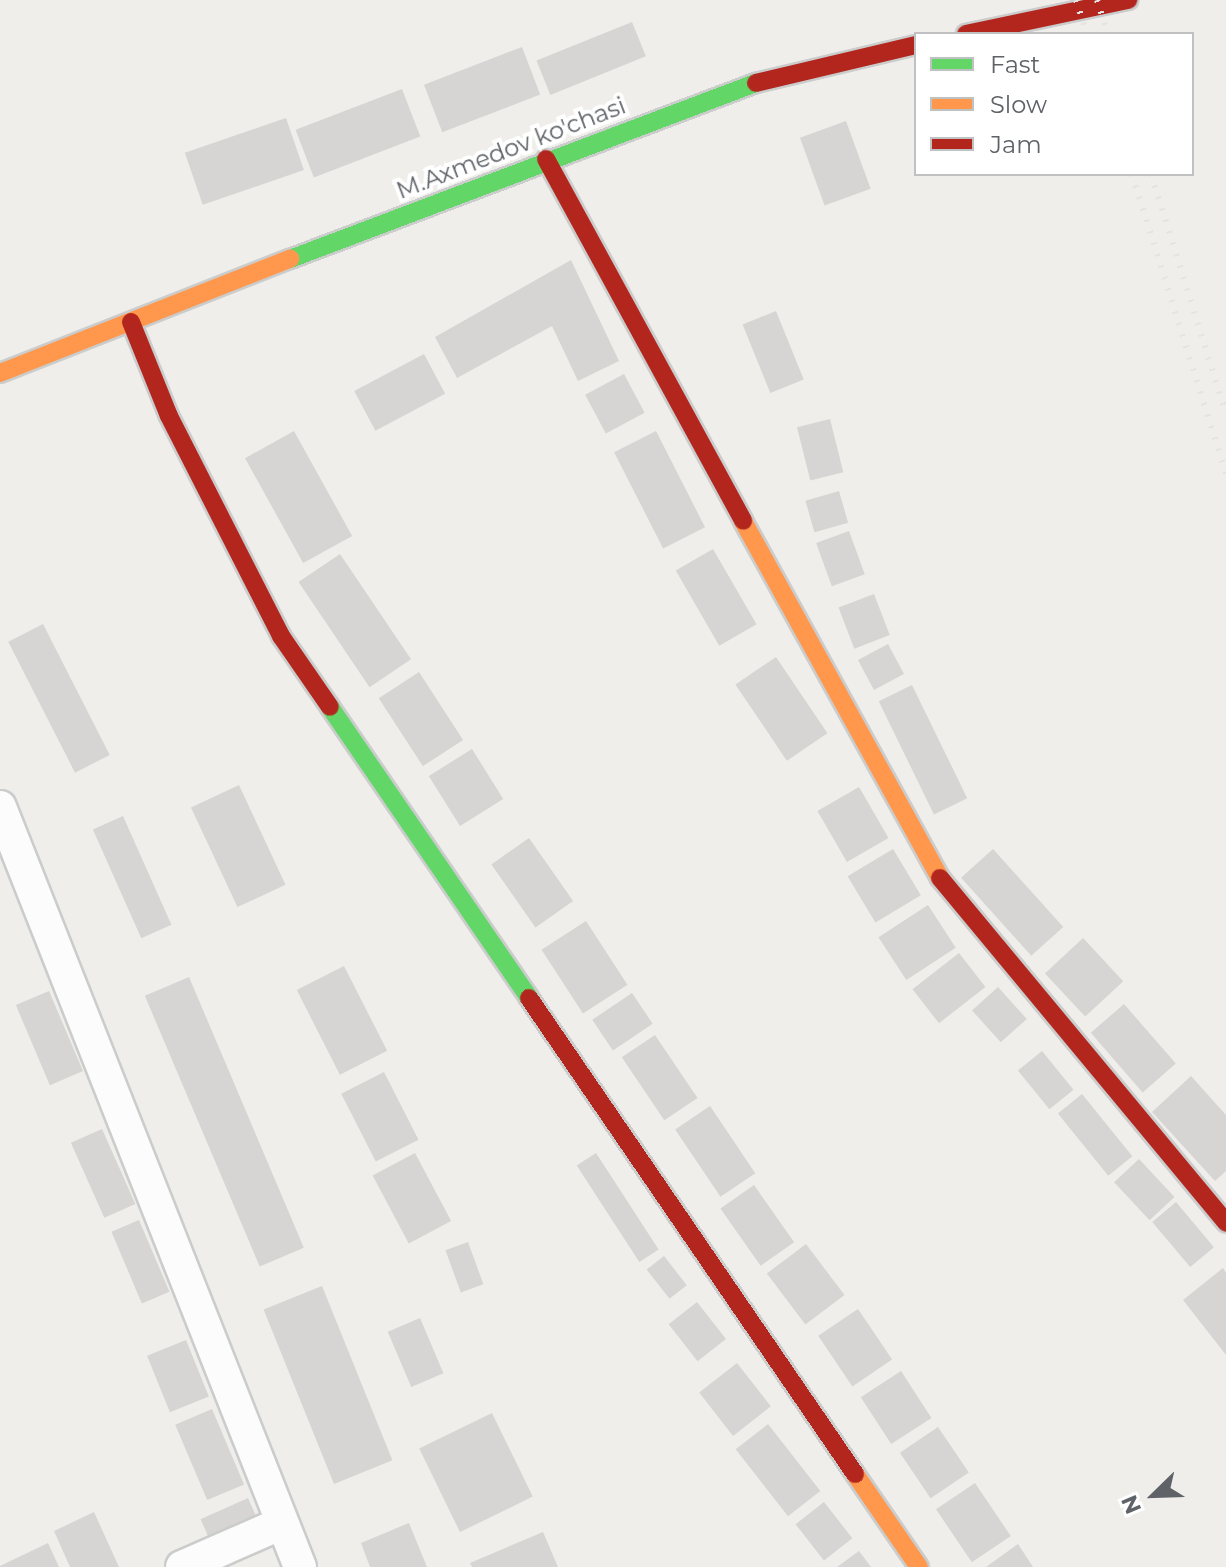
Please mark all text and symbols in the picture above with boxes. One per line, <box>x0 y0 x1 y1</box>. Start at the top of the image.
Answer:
legend <box>914 32 1194 176</box>
text: Fast <box>990 50 1040 79</box>
text: Slow <box>990 90 1047 119</box>
street label: M.Axmedov ko'chasi <box>392 91 630 205</box>
text: Jam <box>990 130 1042 159</box>
north arrow <box>1114 1455 1194 1535</box>
text: N <box>1116 1491 1147 1518</box>

